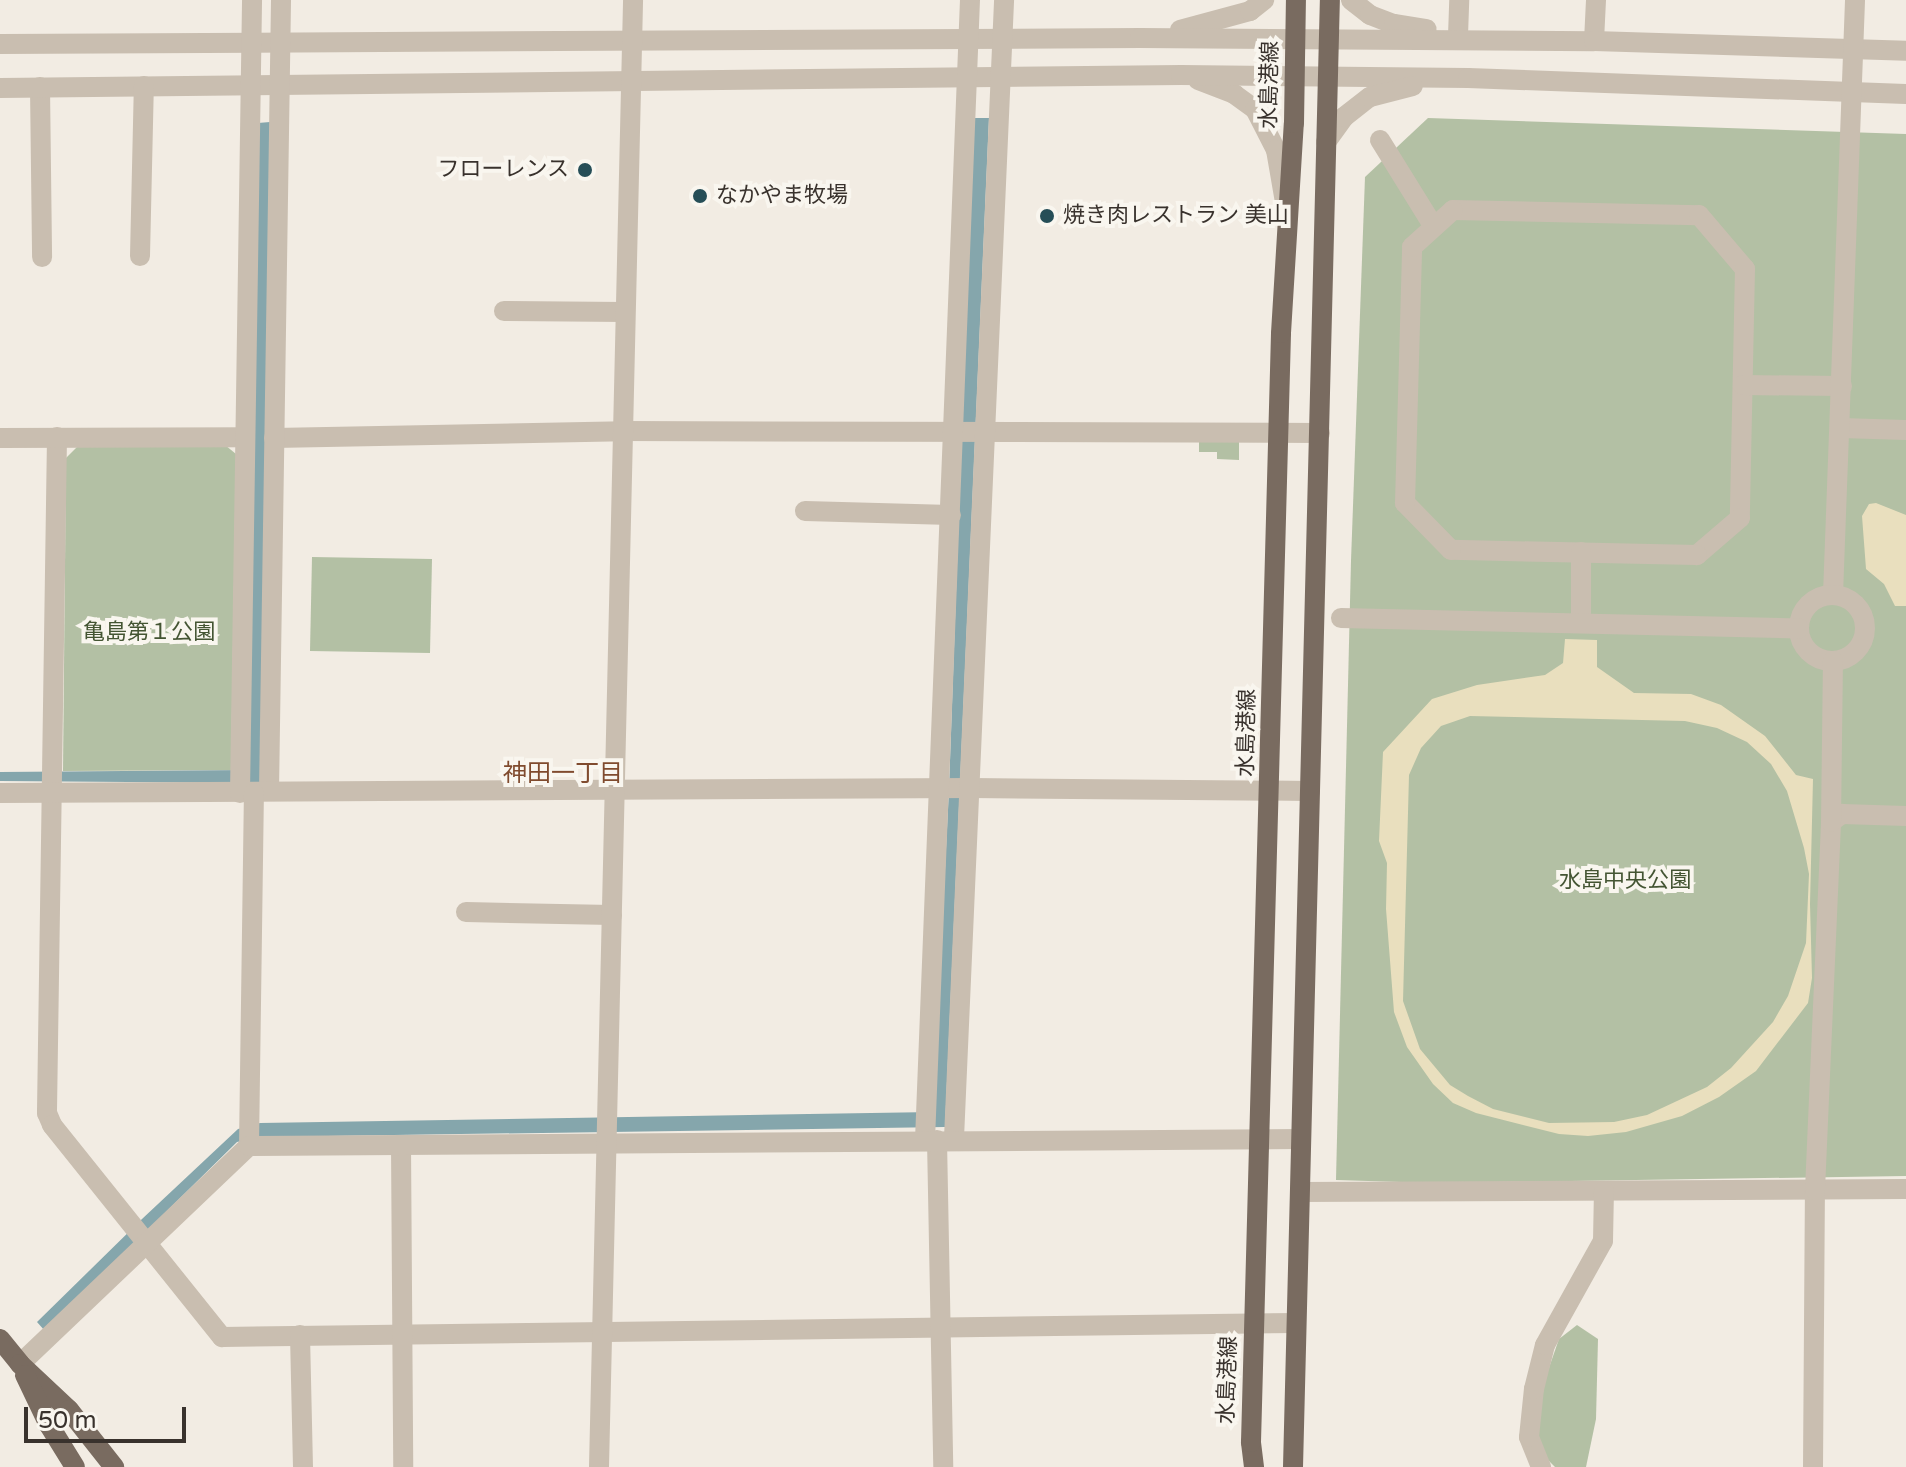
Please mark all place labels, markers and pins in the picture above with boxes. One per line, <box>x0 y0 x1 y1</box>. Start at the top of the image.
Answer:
place label: フローレンス <box>437 157 569 183</box>
marker: フローレンス <box>576 161 594 179</box>
place label: なかやま牧場 <box>716 183 848 209</box>
marker: なかやま牧場 <box>691 187 709 205</box>
place label: 焼き肉レストラン 美山 <box>1063 203 1289 229</box>
marker: 焼き肉レストラン 美山 <box>1038 207 1056 225</box>

